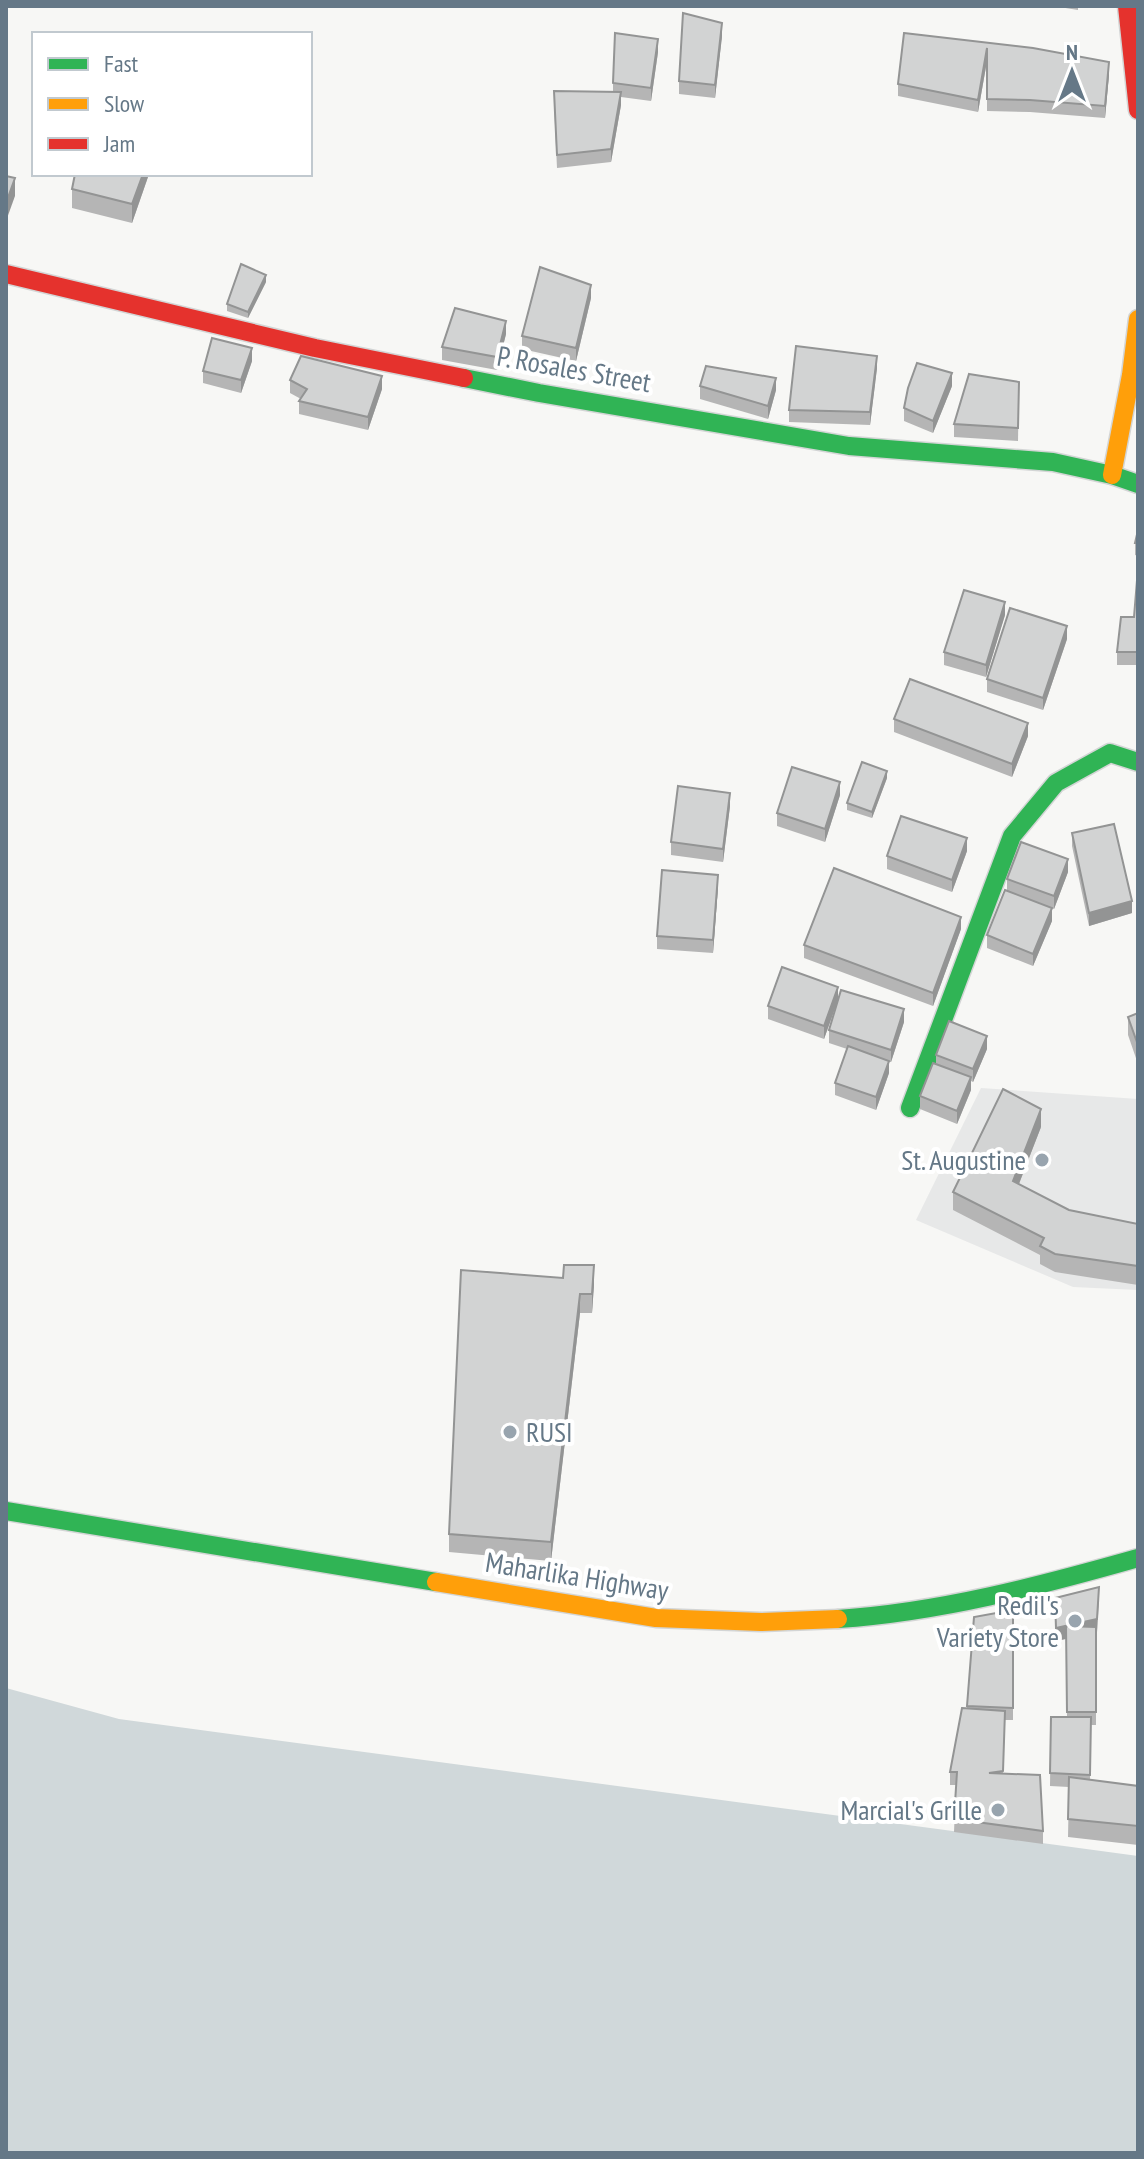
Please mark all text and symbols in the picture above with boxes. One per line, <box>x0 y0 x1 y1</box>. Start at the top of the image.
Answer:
legend <box>32 32 312 176</box>
north arrow <box>1032 32 1112 112</box>
text: N <box>1066 38 1078 66</box>
text: Fast <box>104 48 139 79</box>
text: Slow <box>104 88 145 119</box>
text: Jam <box>103 128 135 159</box>
street label: P. Rosales Street <box>494 337 654 400</box>
place label: St. Augustine <box>901 1141 1026 1178</box>
marker: St. Augustine <box>1033 1151 1051 1169</box>
place label: RUSI <box>526 1413 573 1450</box>
marker: RUSI <box>501 1423 519 1441</box>
street label: Maharlika Highway <box>483 1543 672 1608</box>
place label: Redil's Variety Store <box>936 1586 1059 1655</box>
marker: Redil's Variety Store <box>1066 1612 1084 1630</box>
place label: Marcial's Grille <box>840 1791 982 1828</box>
marker: Marcial's Grille <box>989 1801 1007 1819</box>

